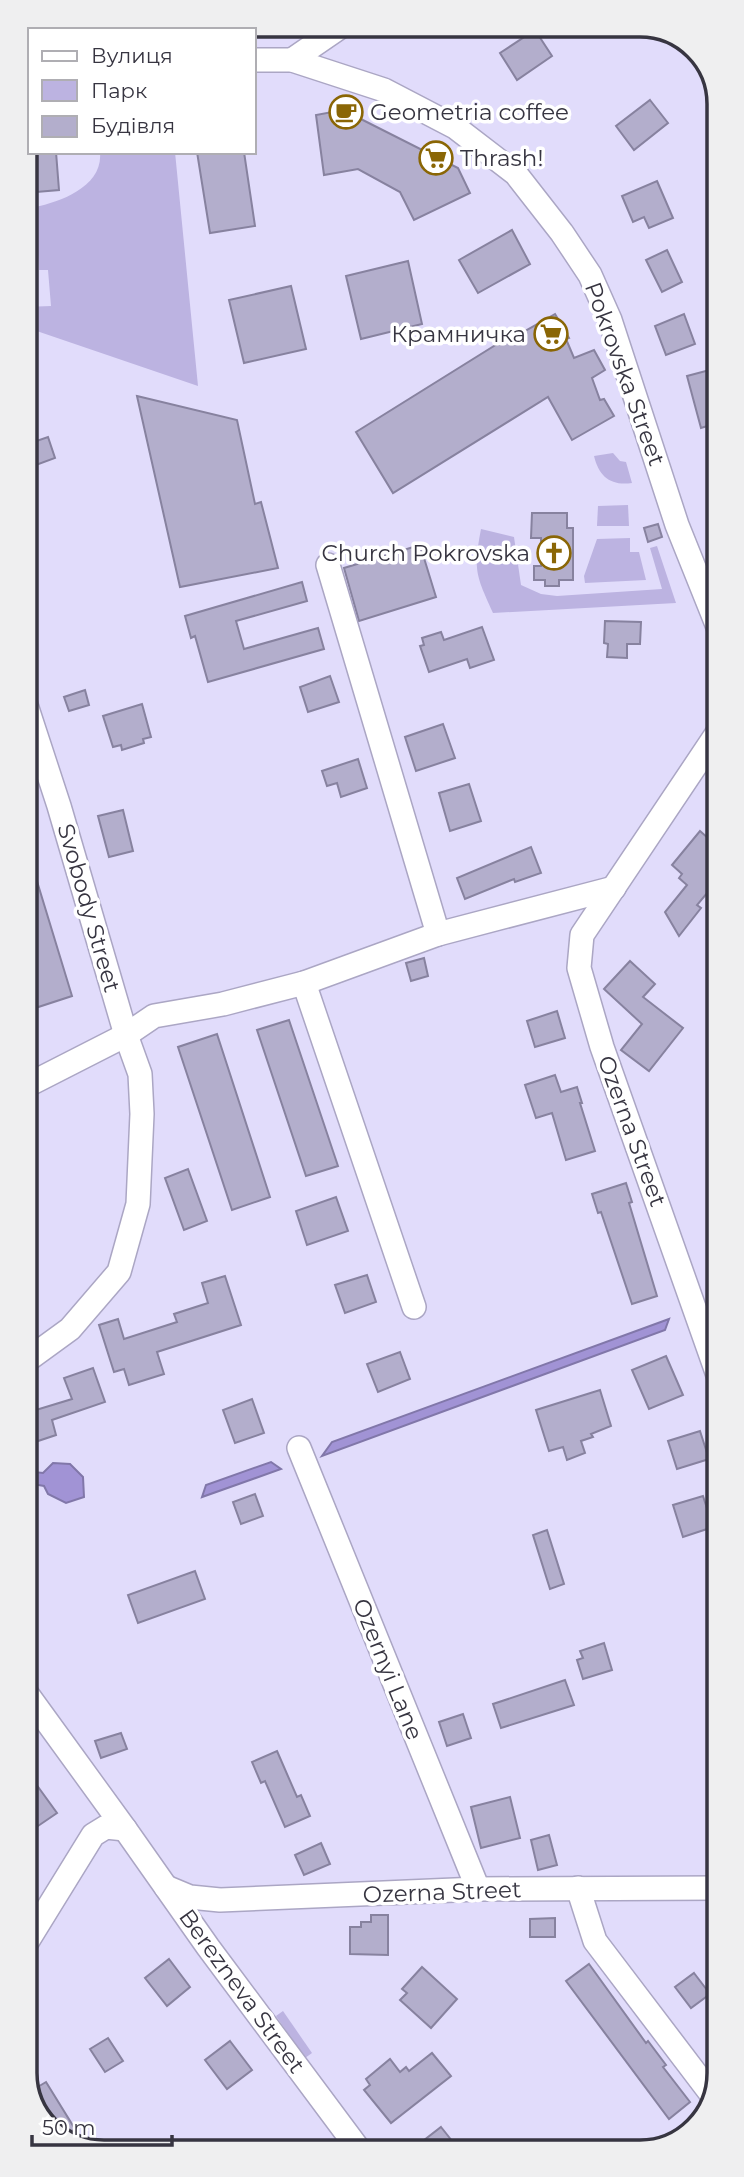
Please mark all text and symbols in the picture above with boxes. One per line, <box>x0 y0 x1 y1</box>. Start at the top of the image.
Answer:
legend <box>28 28 256 154</box>
text: Вулиця <box>91 43 173 68</box>
text: Парк <box>91 78 147 103</box>
cafe icon: Geometria coffee <box>327 93 365 131</box>
place label: Geometria coffee <box>370 98 569 126</box>
text: Будівля <box>91 113 175 138</box>
supermarket icon: Thrash! <box>417 139 455 177</box>
place label: Thrash! <box>460 144 543 172</box>
street label: Pokrovska Street <box>579 278 671 470</box>
supermarket icon: Крамничка <box>532 315 570 353</box>
place label: Крамничка <box>391 320 526 348</box>
church icon: Church Pokrovska <box>535 534 573 572</box>
place label: Church Pokrovska <box>322 539 530 567</box>
street label: Svobody Street <box>52 821 126 995</box>
street label: Ozerna Street <box>592 1052 672 1210</box>
street label: Ozernyi Lane <box>347 1594 429 1744</box>
street label: Ozerna Street <box>362 1875 522 1909</box>
street label: Berezneva Street <box>173 1903 311 2079</box>
scale bar <box>32 2104 172 2148</box>
text: 50 m <box>42 2115 96 2140</box>

